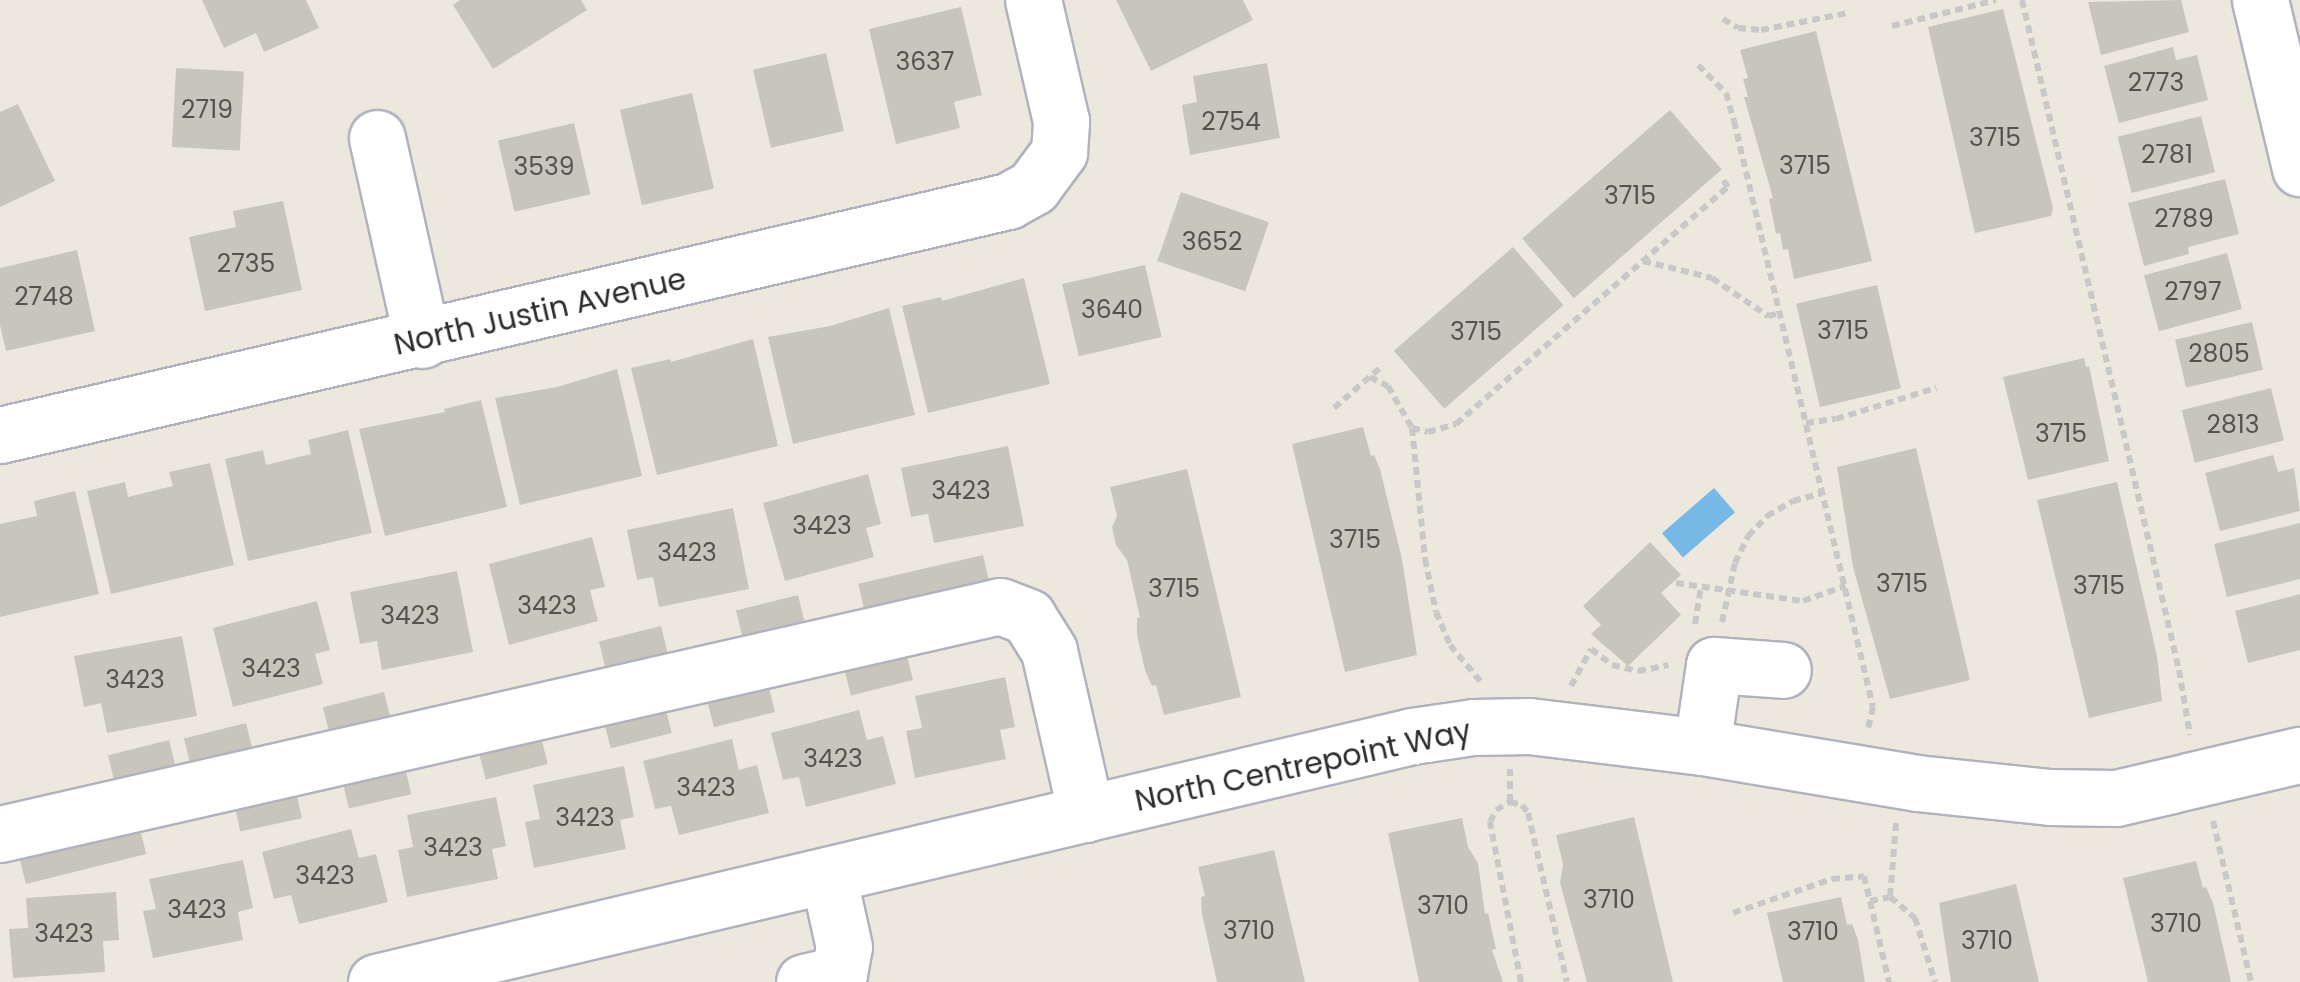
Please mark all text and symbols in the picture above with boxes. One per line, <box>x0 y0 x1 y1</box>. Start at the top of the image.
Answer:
house number: 3637 <box>896 47 954 77</box>
house number: 2773 <box>2128 68 2184 98</box>
house number: 2719 <box>181 95 233 125</box>
house number: 2754 <box>1201 107 1261 137</box>
house number: 3715 <box>1969 123 2021 153</box>
house number: 2781 <box>2141 140 2193 170</box>
house number: 3715 <box>1779 151 1831 181</box>
house number: 3539 <box>514 152 574 182</box>
house number: 3715 <box>1604 181 1656 211</box>
house number: 2789 <box>2154 204 2214 234</box>
house number: 3652 <box>1182 227 1242 257</box>
house number: 2735 <box>217 249 275 279</box>
street label: North Justin Avenue <box>391 261 689 363</box>
house number: 2797 <box>2164 277 2222 307</box>
house number: 2748 <box>14 282 74 312</box>
house number: 3640 <box>1081 295 1143 325</box>
house number: 3715 <box>1817 316 1869 346</box>
house number: 3715 <box>1450 317 1502 347</box>
house number: 2805 <box>2188 339 2250 369</box>
house number: 2813 <box>2207 410 2259 440</box>
house number: 3715 <box>2035 419 2087 449</box>
house number: 3423 <box>931 476 991 506</box>
house number: 3423 <box>792 511 852 541</box>
house number: 3715 <box>1329 525 1381 555</box>
house number: 3423 <box>657 538 717 568</box>
house number: 3715 <box>1876 569 1928 599</box>
house number: 3715 <box>2073 571 2125 601</box>
house number: 3715 <box>1148 574 1200 604</box>
house number: 3423 <box>517 591 577 621</box>
house number: 3423 <box>380 601 440 631</box>
house number: 3423 <box>241 654 301 684</box>
house number: 3423 <box>105 665 165 695</box>
street label: North Centrepoint Way <box>1132 713 1474 819</box>
house number: 3423 <box>803 744 863 774</box>
house number: 3423 <box>676 773 736 803</box>
house number: 3423 <box>555 803 615 833</box>
house number: 3423 <box>423 833 483 863</box>
house number: 3423 <box>295 861 355 891</box>
house number: 3710 <box>1583 885 1635 915</box>
house number: 3710 <box>1417 891 1469 921</box>
house number: 3423 <box>167 895 227 925</box>
house number: 3710 <box>2150 909 2202 939</box>
house number: 3710 <box>1223 916 1275 946</box>
house number: 3710 <box>1787 917 1839 947</box>
house number: 3423 <box>34 919 94 949</box>
house number: 3710 <box>1961 926 2013 956</box>

